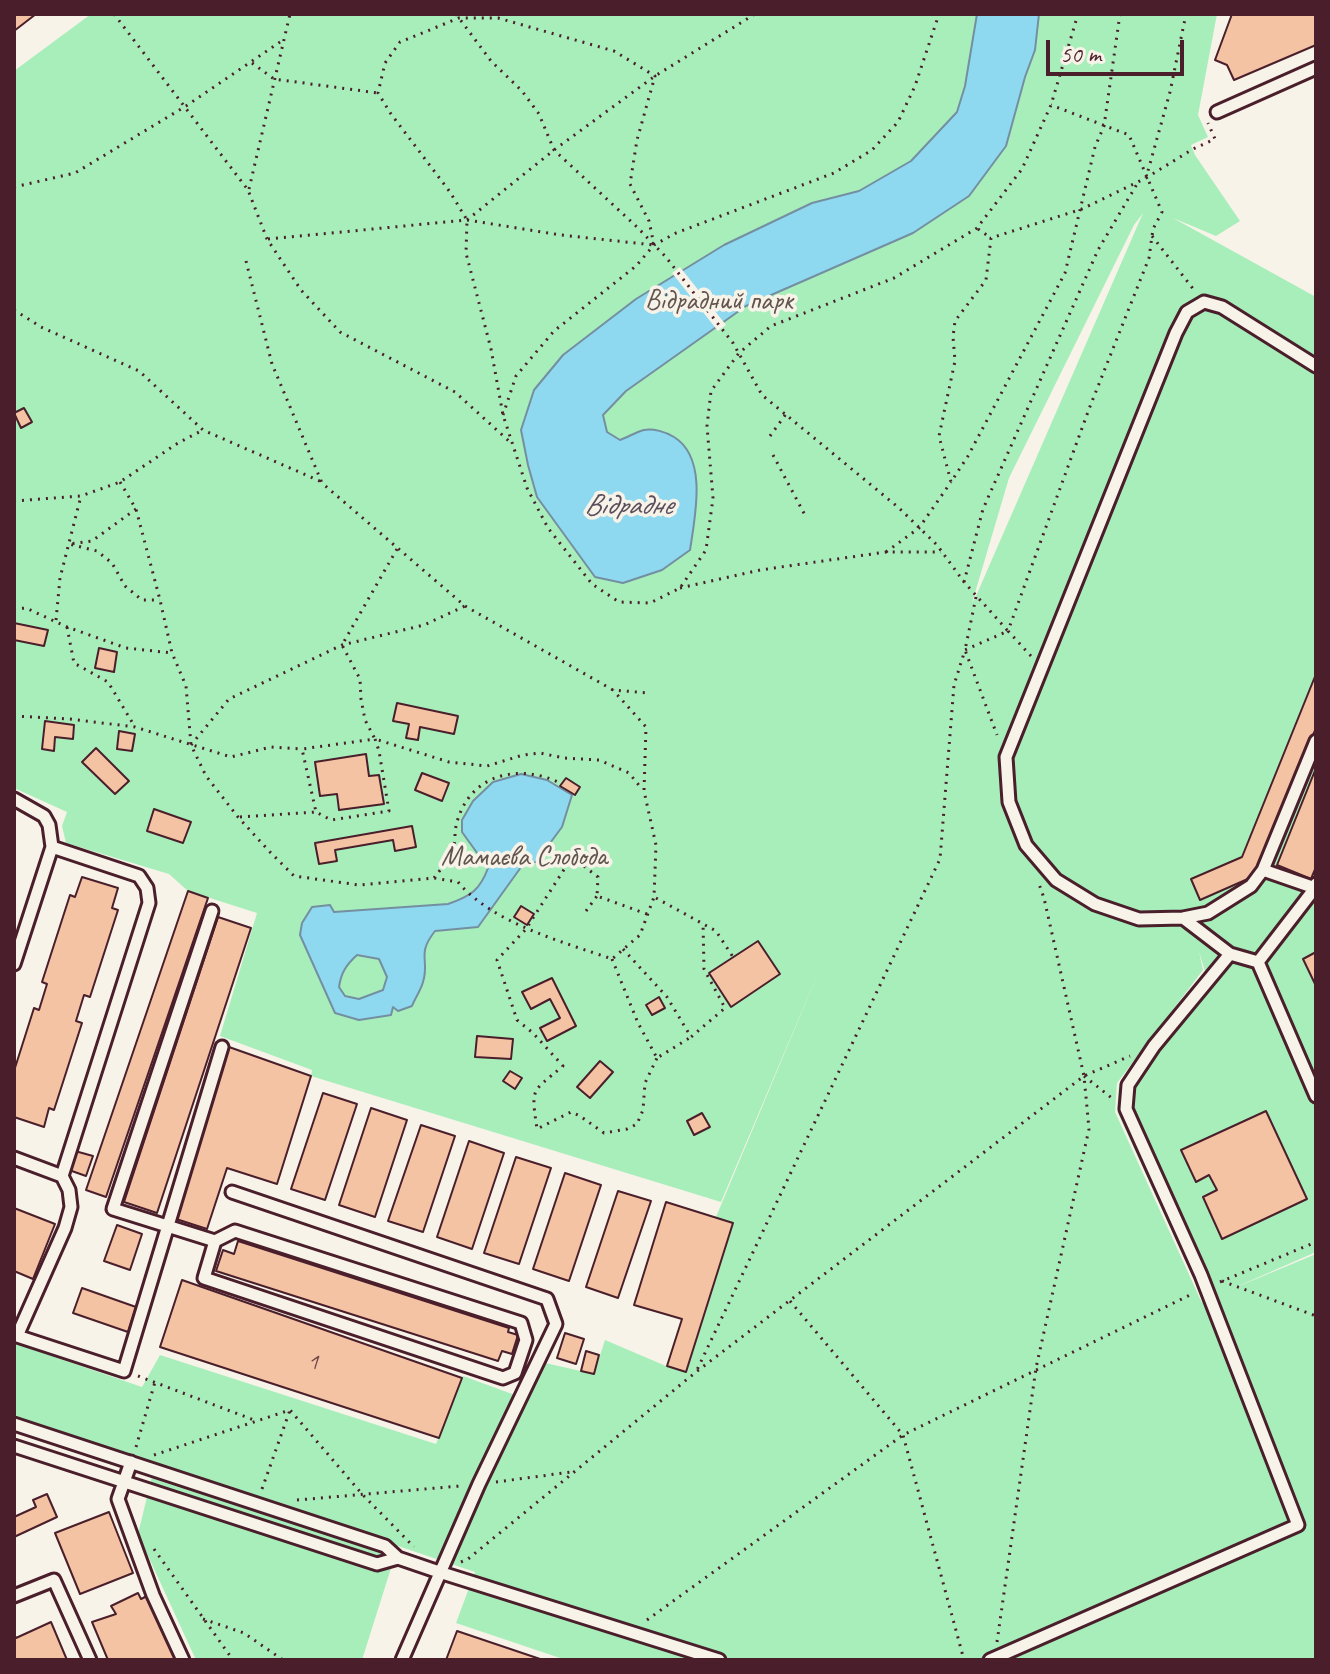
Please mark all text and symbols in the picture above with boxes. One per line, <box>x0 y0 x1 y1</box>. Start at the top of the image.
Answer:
scale bar <box>1050 24 1188 74</box>
text: 50 m <box>1060 39 1101 69</box>
park label: Відрадний парк <box>645 285 793 319</box>
water label: Відрадне <box>584 488 672 524</box>
park label: Мамаєва Слобода <box>441 841 607 875</box>
house number: 1 <box>308 1349 318 1377</box>

